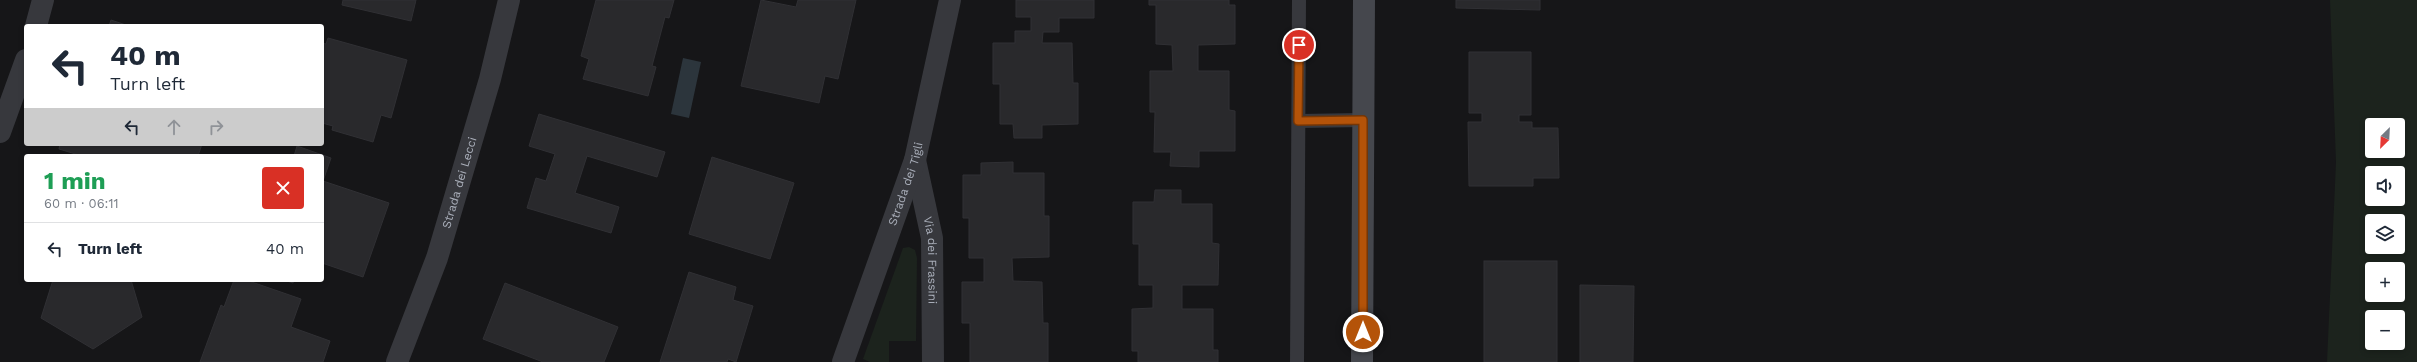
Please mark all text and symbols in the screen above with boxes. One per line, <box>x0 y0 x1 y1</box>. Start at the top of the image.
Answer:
pin <box>1282 28 1316 62</box>
icon: arrive <box>1288 34 1310 56</box>
text: 40 m <box>110 39 180 72</box>
icon: left <box>44 40 96 92</box>
text: Turn left <box>110 73 185 94</box>
icon: left <box>121 116 143 138</box>
icon: ahead <box>163 116 185 138</box>
icon: right <box>205 116 227 138</box>
north arrow <box>2365 118 2405 158</box>
map controls <box>2365 118 2405 350</box>
street label: Strada dei Lecci <box>439 135 479 230</box>
street label: Strada dei Tigli <box>885 141 926 227</box>
button: sound <box>2365 166 2405 206</box>
text: 1 min <box>44 167 106 195</box>
button: close <box>262 167 304 209</box>
text: 60 m · 06:11 <box>44 196 119 211</box>
button: layers <box>2365 214 2405 254</box>
street label: Via dei Frassini <box>920 215 940 304</box>
icon: left <box>44 238 66 260</box>
text: Turn left <box>78 240 142 258</box>
text: 40 m <box>266 240 304 258</box>
button: + <box>2365 262 2405 302</box>
button: − <box>2365 310 2405 350</box>
position arrow <box>1342 311 1384 353</box>

